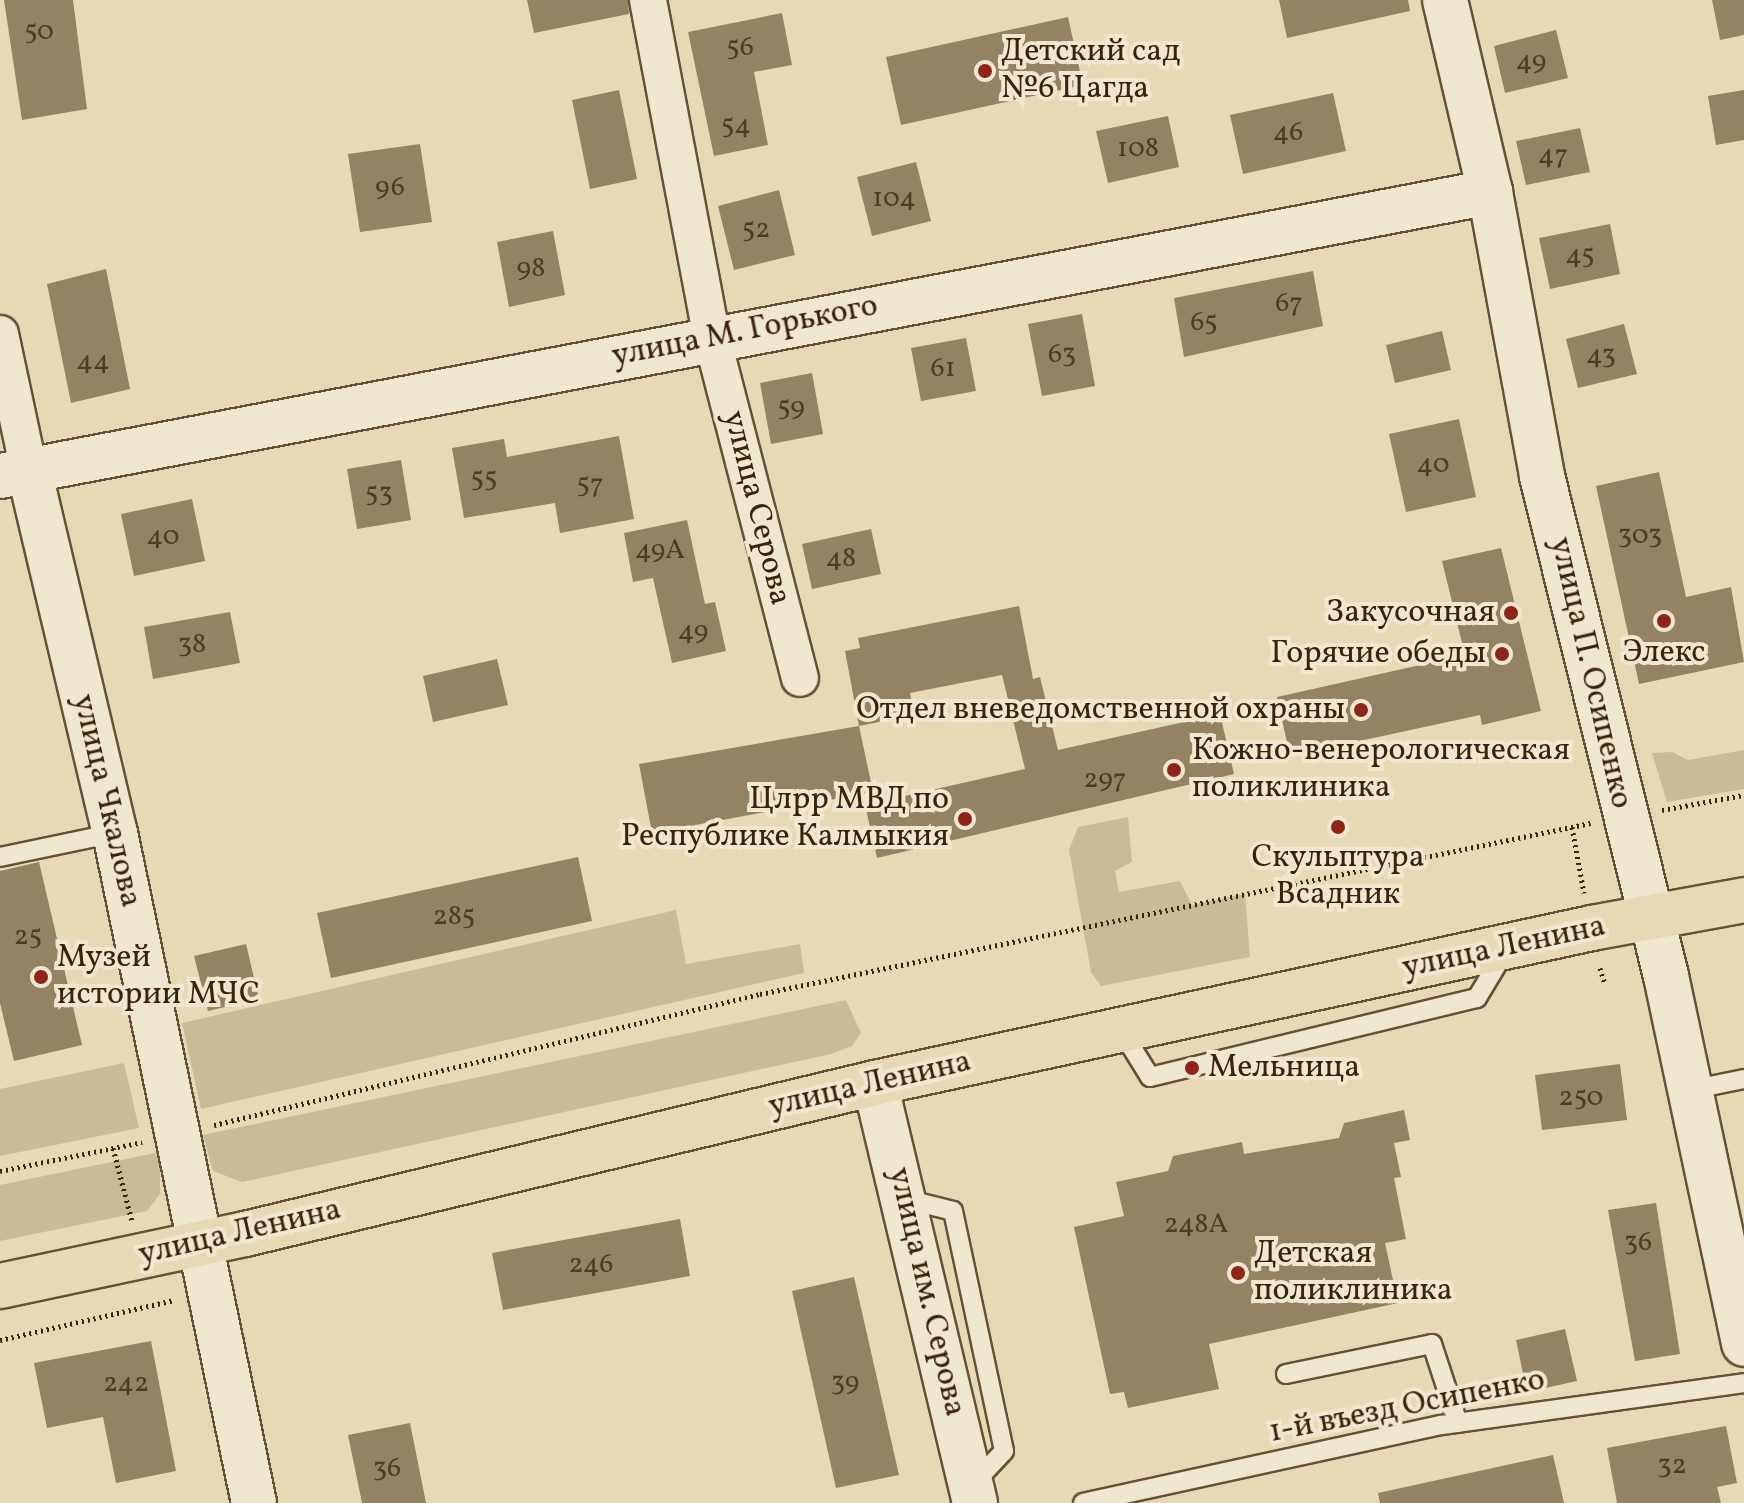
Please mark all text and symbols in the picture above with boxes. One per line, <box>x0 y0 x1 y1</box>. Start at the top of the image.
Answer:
house number: 50 <box>24 15 54 49</box>
house number: 56 <box>726 31 754 65</box>
place label: Детский сад №6 Цагда <box>1001 34 1180 109</box>
house number: 49 <box>1516 45 1546 79</box>
marker: Детский сад №6 Цагда <box>976 62 994 80</box>
house number: 54 <box>721 109 751 143</box>
house number: 46 <box>1273 116 1303 150</box>
house number: 108 <box>1117 132 1159 166</box>
house number: 47 <box>1538 139 1568 173</box>
house number: 96 <box>375 171 405 205</box>
house number: 104 <box>872 182 916 216</box>
house number: 52 <box>742 213 770 247</box>
house number: 45 <box>1565 239 1595 273</box>
house number: 98 <box>517 252 545 286</box>
street label: улица М. Горького <box>609 287 881 377</box>
house number: 67 <box>1275 287 1303 321</box>
house number: 65 <box>1190 306 1218 340</box>
house number: 63 <box>1048 338 1076 372</box>
house number: 43 <box>1586 339 1616 373</box>
house number: 44 <box>76 345 110 379</box>
house number: 61 <box>930 352 956 386</box>
house number: 59 <box>777 391 805 425</box>
street label: улица Серова <box>713 407 799 609</box>
house number: 40 <box>1417 448 1449 482</box>
house number: 55 <box>471 462 497 496</box>
house number: 57 <box>576 468 604 502</box>
house number: 53 <box>365 477 393 511</box>
house number: 303 <box>1618 519 1662 553</box>
house number: 40 <box>147 520 179 554</box>
house number: 49А <box>635 534 685 568</box>
street label: улица П. Осипенко <box>1540 534 1640 812</box>
house number: 48 <box>826 542 856 576</box>
place label: Закусoчная <box>1326 594 1495 632</box>
marker: Закусoчная <box>1502 604 1520 622</box>
marker: Элекс <box>1655 612 1673 630</box>
house number: 49 <box>678 615 708 649</box>
house number: 38 <box>178 628 206 662</box>
place label: Элекс <box>1622 634 1706 672</box>
place label: Горячие обеды <box>1270 635 1486 673</box>
marker: Горячие обеды <box>1493 645 1511 663</box>
street label: улица Чкалова <box>63 691 149 911</box>
place label: Отдел вневедомственной охраны <box>856 691 1345 729</box>
marker: Отдел вневедомственной охраны <box>1352 701 1370 719</box>
place label: Кожно-венерологическая поликлиника <box>1192 733 1570 808</box>
marker: Кожно-венерологическая поликлиника <box>1163 759 1185 781</box>
house number: 297 <box>1084 763 1126 797</box>
place label: Цлрр МВД по Республике Калмыкия <box>621 782 949 857</box>
marker: Цлрр МВД по Республике Калмыкия <box>956 810 974 828</box>
marker: Скульптура Всадник <box>1329 818 1347 836</box>
place label: Скульптура Всадник <box>1251 840 1425 915</box>
house number: 285 <box>433 900 475 934</box>
street label: улица Ленина <box>1399 908 1609 988</box>
house number: 25 <box>14 920 42 954</box>
place label: Музей истории МЧС <box>57 940 260 1015</box>
marker: Музей истории МЧС <box>32 968 50 986</box>
street label: улица Ленина <box>765 1043 975 1127</box>
place label: Мельница <box>1208 1049 1360 1087</box>
marker: Мельница <box>1183 1059 1201 1077</box>
house number: 250 <box>1559 1081 1603 1115</box>
street label: улица им. Серова <box>879 1164 973 1420</box>
street label: улица Ленина <box>135 1191 345 1275</box>
house number: 248А <box>1164 1208 1228 1242</box>
house number: 36 <box>1624 1226 1652 1260</box>
place label: Детская поликлиника <box>1254 1236 1453 1311</box>
house number: 246 <box>569 1248 613 1282</box>
marker: Детская поликлиника <box>1229 1264 1247 1282</box>
street label: 1-й въезд Осипенко <box>1266 1361 1548 1453</box>
house number: 39 <box>831 1366 859 1400</box>
house number: 242 <box>103 1367 149 1401</box>
house number: 32 <box>1657 1449 1687 1483</box>
house number: 36 <box>373 1452 401 1486</box>

